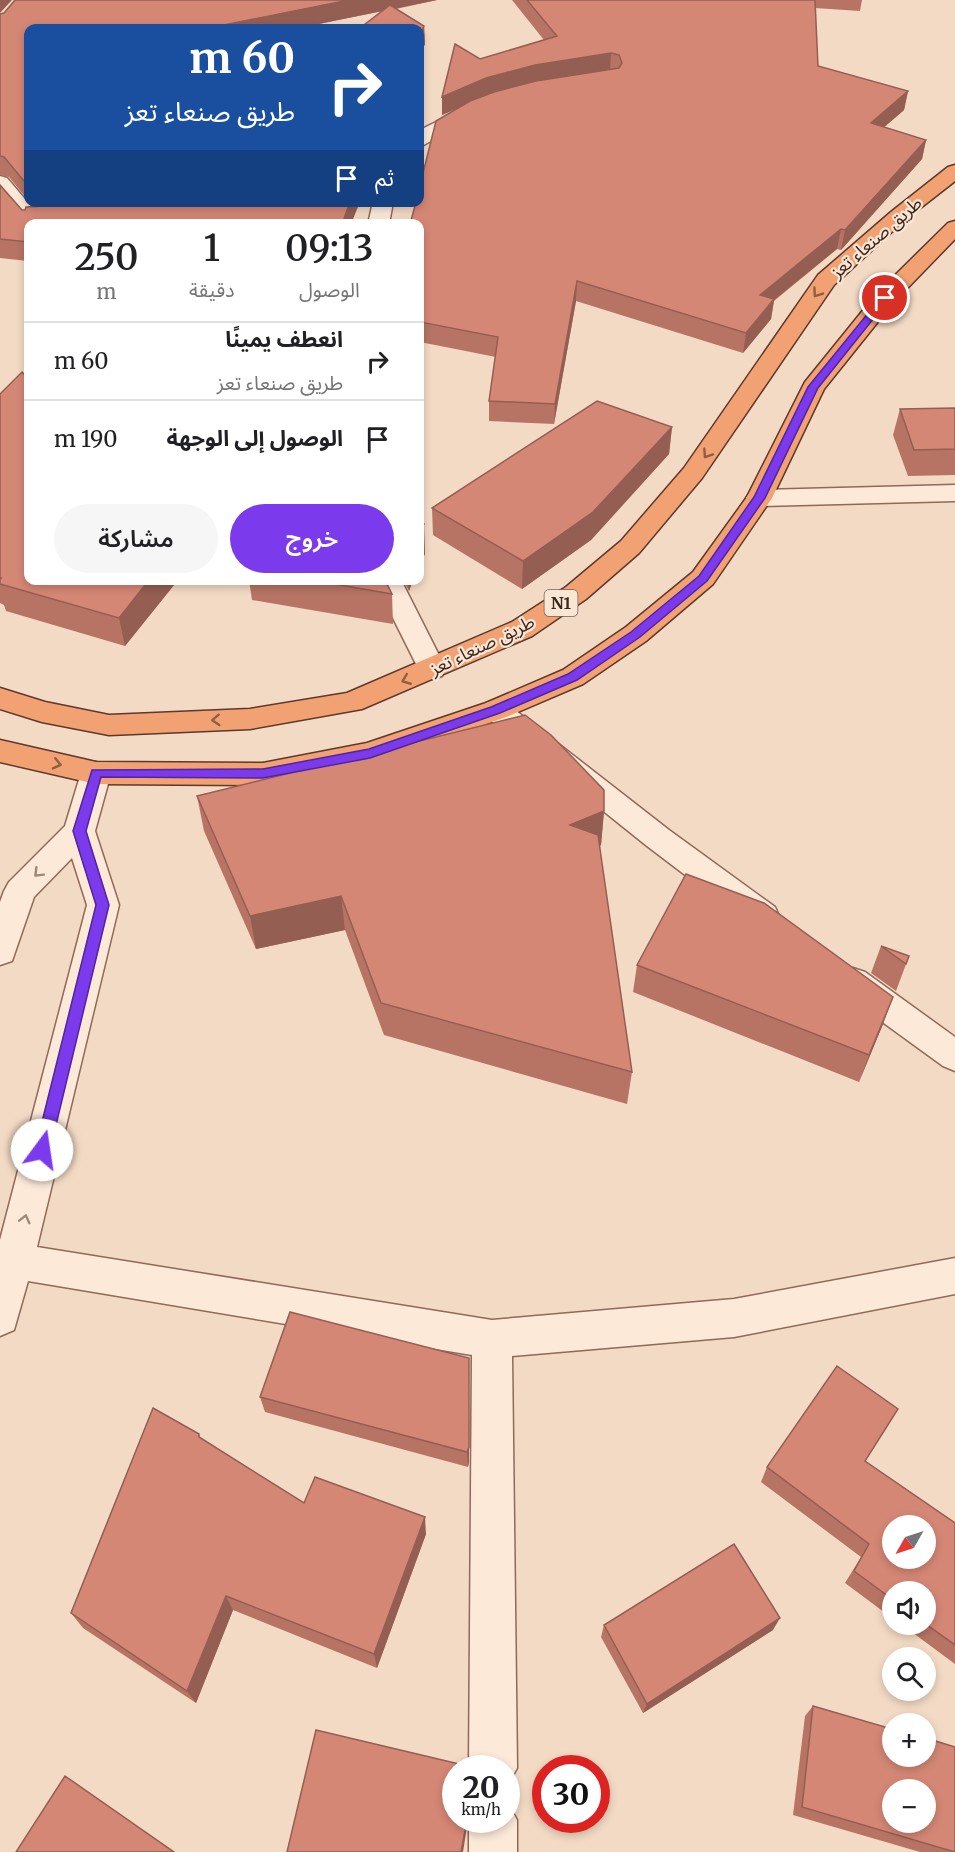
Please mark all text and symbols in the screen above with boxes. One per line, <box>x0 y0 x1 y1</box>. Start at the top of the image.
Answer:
text: 60 m <box>189 32 295 84</box>
icon: right <box>316 48 394 126</box>
text: طريق صنعاء تعز <box>125 94 295 128</box>
icon: arrive <box>330 162 363 195</box>
text: ثم <box>375 164 394 192</box>
street label: طريق صنعاء تعز <box>825 191 926 284</box>
text: 1 <box>204 226 220 271</box>
text: 09:13 <box>285 226 374 271</box>
text: 250 <box>74 235 139 280</box>
pin <box>859 272 910 323</box>
text: دقيقة <box>189 277 235 302</box>
text: الوصول <box>299 277 360 302</box>
text: m <box>97 279 116 304</box>
icon: arrive <box>868 281 901 314</box>
one-way arrow <box>813 286 824 297</box>
text: انعطف يمينًا <box>225 325 343 353</box>
icon: right <box>361 345 394 378</box>
text: 60 m <box>54 347 109 375</box>
text: طريق صنعاء تعز <box>217 370 343 395</box>
icon: arrive <box>361 423 394 456</box>
text: الوصول إلى الوجهة <box>166 424 343 452</box>
text: 190 m <box>54 425 117 453</box>
one-way arrow <box>703 447 714 458</box>
button: مشاركة <box>54 504 218 573</box>
button: خروج <box>230 504 394 573</box>
road number: N1 <box>544 590 578 616</box>
street label: طريق صنعاء تعز <box>425 610 538 681</box>
one-way arrow <box>401 673 412 685</box>
one-way arrow <box>212 714 221 727</box>
one-way arrow <box>52 757 62 770</box>
one-way arrow <box>35 865 46 876</box>
position arrow <box>10 1118 74 1182</box>
one-way arrow <box>18 1215 31 1225</box>
north arrow <box>882 1515 936 1569</box>
map controls <box>882 1515 936 1833</box>
button: sound <box>882 1581 936 1635</box>
button: search <box>882 1647 936 1701</box>
button: + <box>882 1713 936 1767</box>
speed limit sign: 30 <box>532 1755 610 1833</box>
text: 20 <box>462 1768 500 1806</box>
button: − <box>882 1779 936 1833</box>
text: km/h <box>461 1800 501 1819</box>

